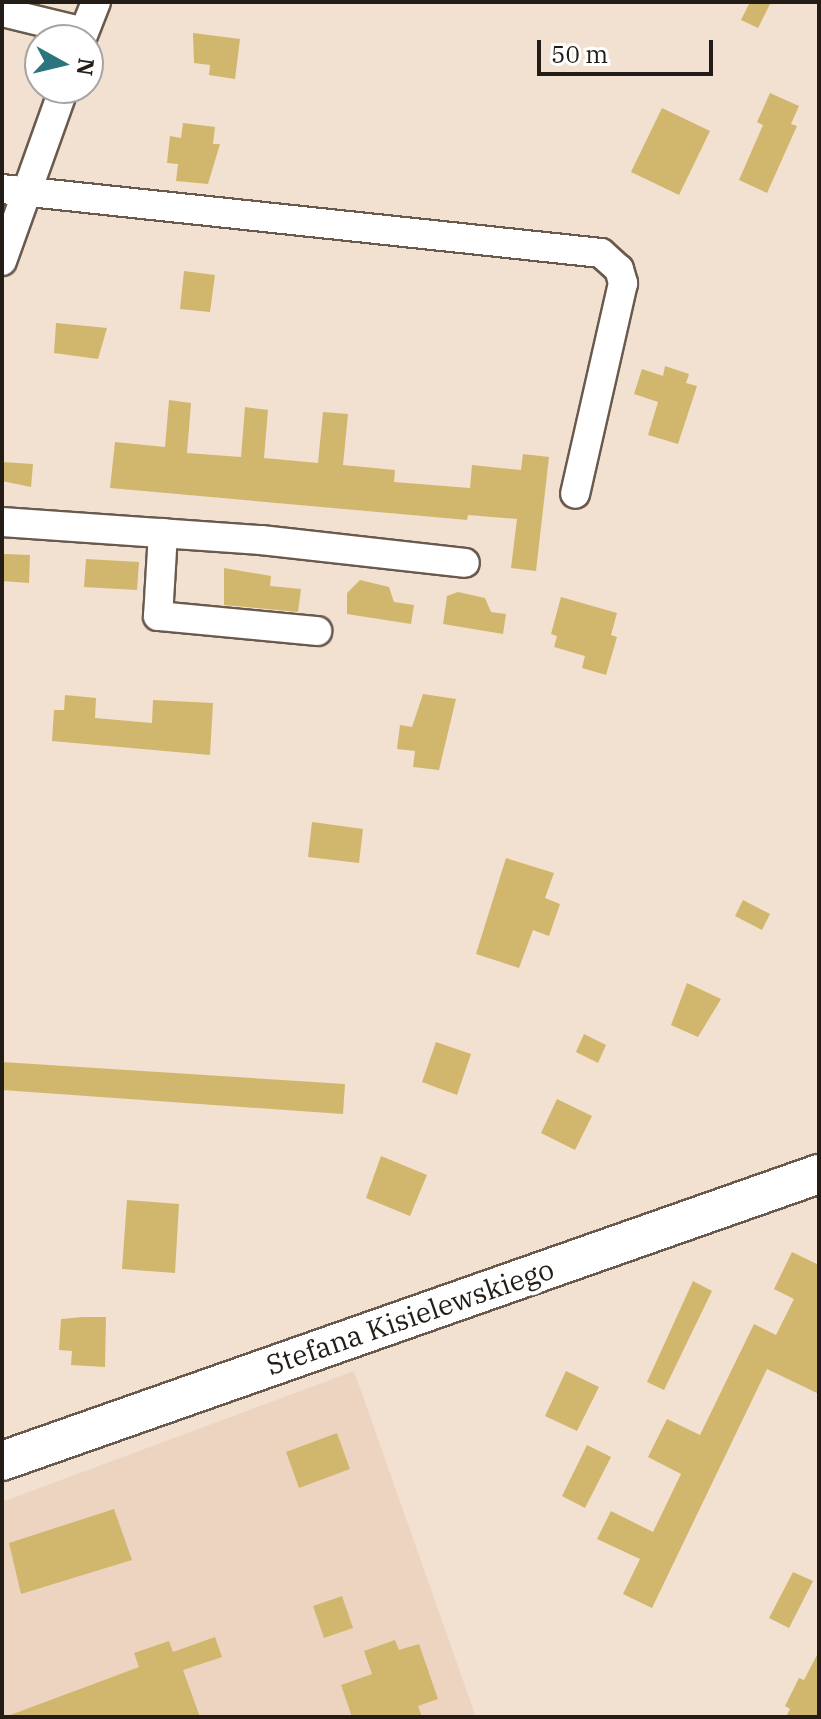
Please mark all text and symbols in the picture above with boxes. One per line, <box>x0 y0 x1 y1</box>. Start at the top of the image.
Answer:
north arrow <box>24 24 104 104</box>
scale bar <box>541 24 717 74</box>
text: 50 m <box>551 38 608 70</box>
text: N <box>71 56 102 78</box>
street label: Stefana Kisielewskiego <box>262 1252 558 1382</box>

